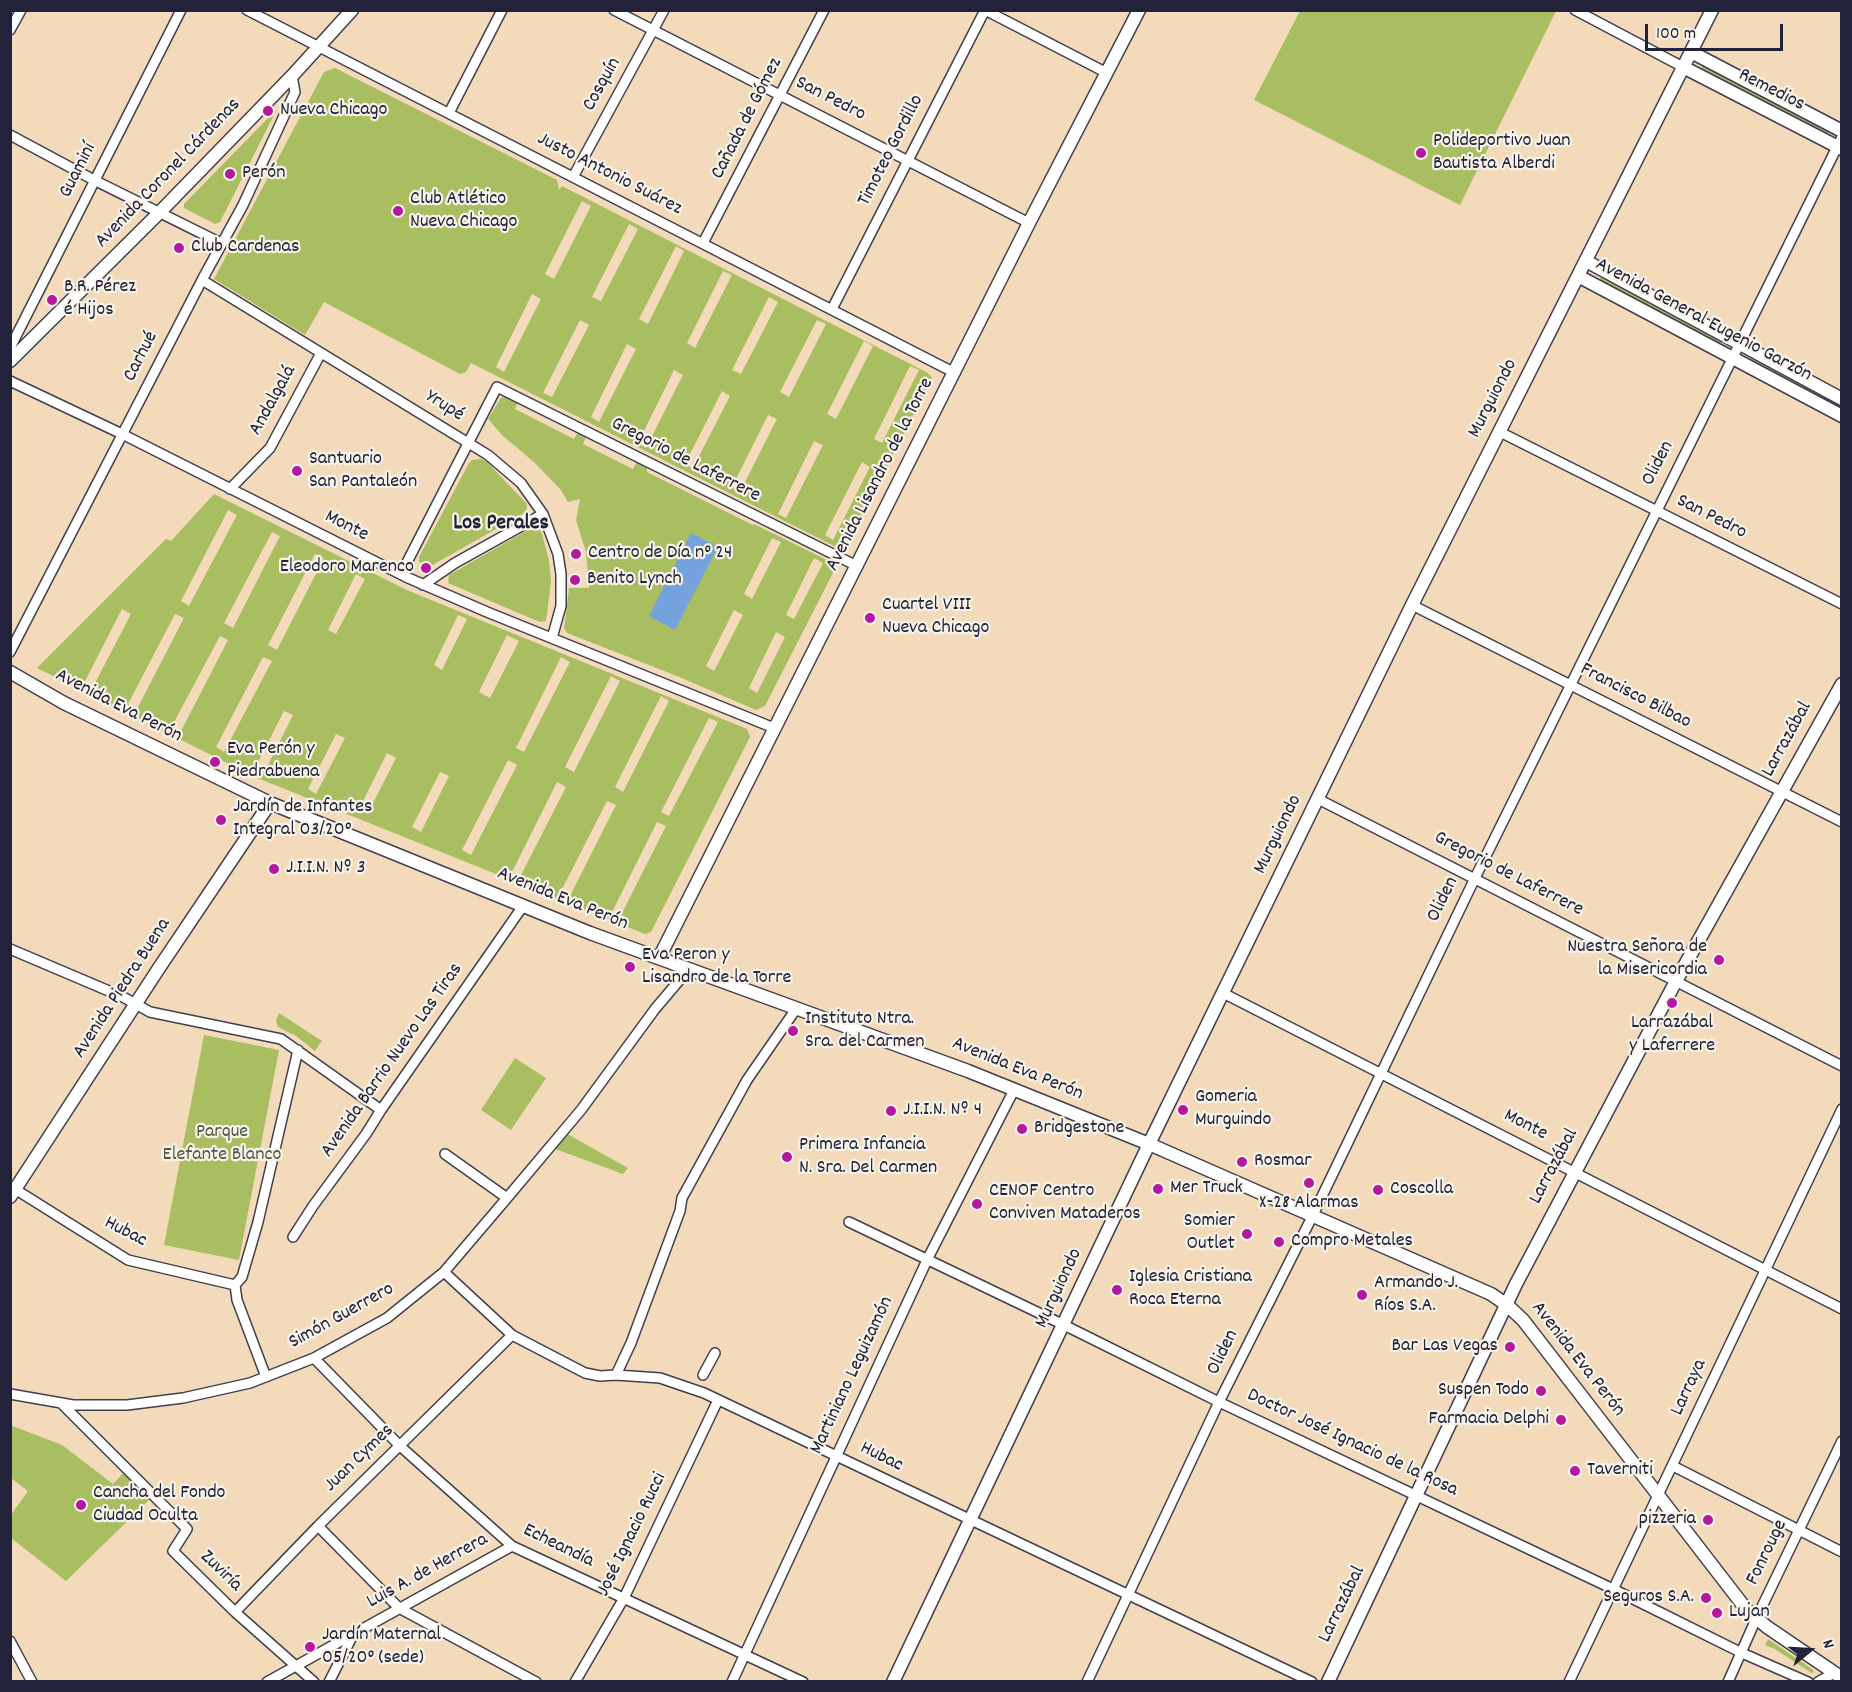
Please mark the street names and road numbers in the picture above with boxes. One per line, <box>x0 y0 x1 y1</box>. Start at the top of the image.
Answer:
street label: Cosquín <box>579 54 627 116</box>
street label: Cañada de Gómez <box>707 54 789 184</box>
street label: Remedios <box>1734 64 1808 118</box>
street label: San Pedro <box>791 72 869 128</box>
street label: Timoteo Gordillo <box>854 91 930 211</box>
street label: Avenida Coronel Cárdenas <box>91 94 247 254</box>
street label: Justo Antonio Suárez <box>533 128 685 222</box>
street label: Guaminí <box>55 140 103 202</box>
street label: Avenida General Eugenio Garzón <box>1591 254 1815 388</box>
street label: Carhué <box>119 328 165 386</box>
street label: Murguiondo <box>1464 356 1524 442</box>
street label: Andalgalá <box>245 362 303 440</box>
street label: Avenida Lisandro de la Torre <box>822 374 940 576</box>
street label: Yrupé <box>420 386 468 428</box>
street label: Gregorio de Laferrere <box>606 413 764 509</box>
street label: Oliden <box>1638 437 1680 491</box>
street label: San Pedro <box>1672 490 1750 546</box>
street label: Monte <box>320 506 372 548</box>
street label: Francisco Bilbao <box>1575 659 1695 735</box>
street label: Avenida Eva Perón <box>51 665 185 749</box>
street label: Larrazábal <box>1758 698 1818 782</box>
street label: Murguiondo <box>1250 791 1308 879</box>
street label: Gregorio de Laferrere <box>1429 827 1587 923</box>
street label: Avenida Eva Perón <box>493 863 631 937</box>
street label: Oliden <box>1423 873 1465 927</box>
street label: Avenida Piedra Buena <box>69 914 177 1064</box>
street label: Avenida Barrio Nuevo Las Tiras <box>317 959 469 1163</box>
street label: Avenida Eva Perón <box>948 1033 1086 1107</box>
street label: Monte <box>1499 1105 1551 1147</box>
street label: Larrazábal <box>1525 1125 1585 1209</box>
street label: Hubac <box>100 1212 150 1254</box>
street label: Murguiondo <box>1031 1245 1089 1333</box>
street label: Simón Guerrero <box>285 1278 399 1356</box>
street label: Martiniano Leguizamón <box>806 1293 900 1459</box>
street label: Avenida Eva Perón <box>1525 1298 1629 1422</box>
street label: Oliden <box>1203 1326 1245 1380</box>
street label: Larraya <box>1667 1356 1713 1420</box>
street label: Doctor José Ignacio de la Rosa <box>1243 1385 1461 1503</box>
street label: Juan Cymes <box>320 1420 400 1498</box>
street label: Hubac <box>856 1437 906 1479</box>
street label: José Ignacio Rucci <box>593 1469 673 1601</box>
street label: Fonrouge <box>1742 1516 1794 1590</box>
street label: Echeandía <box>519 1520 597 1574</box>
street label: Luis A. de Herrera <box>363 1529 493 1615</box>
street label: Zuviría <box>194 1546 246 1598</box>
street label: Larrazábal <box>1314 1563 1372 1647</box>

